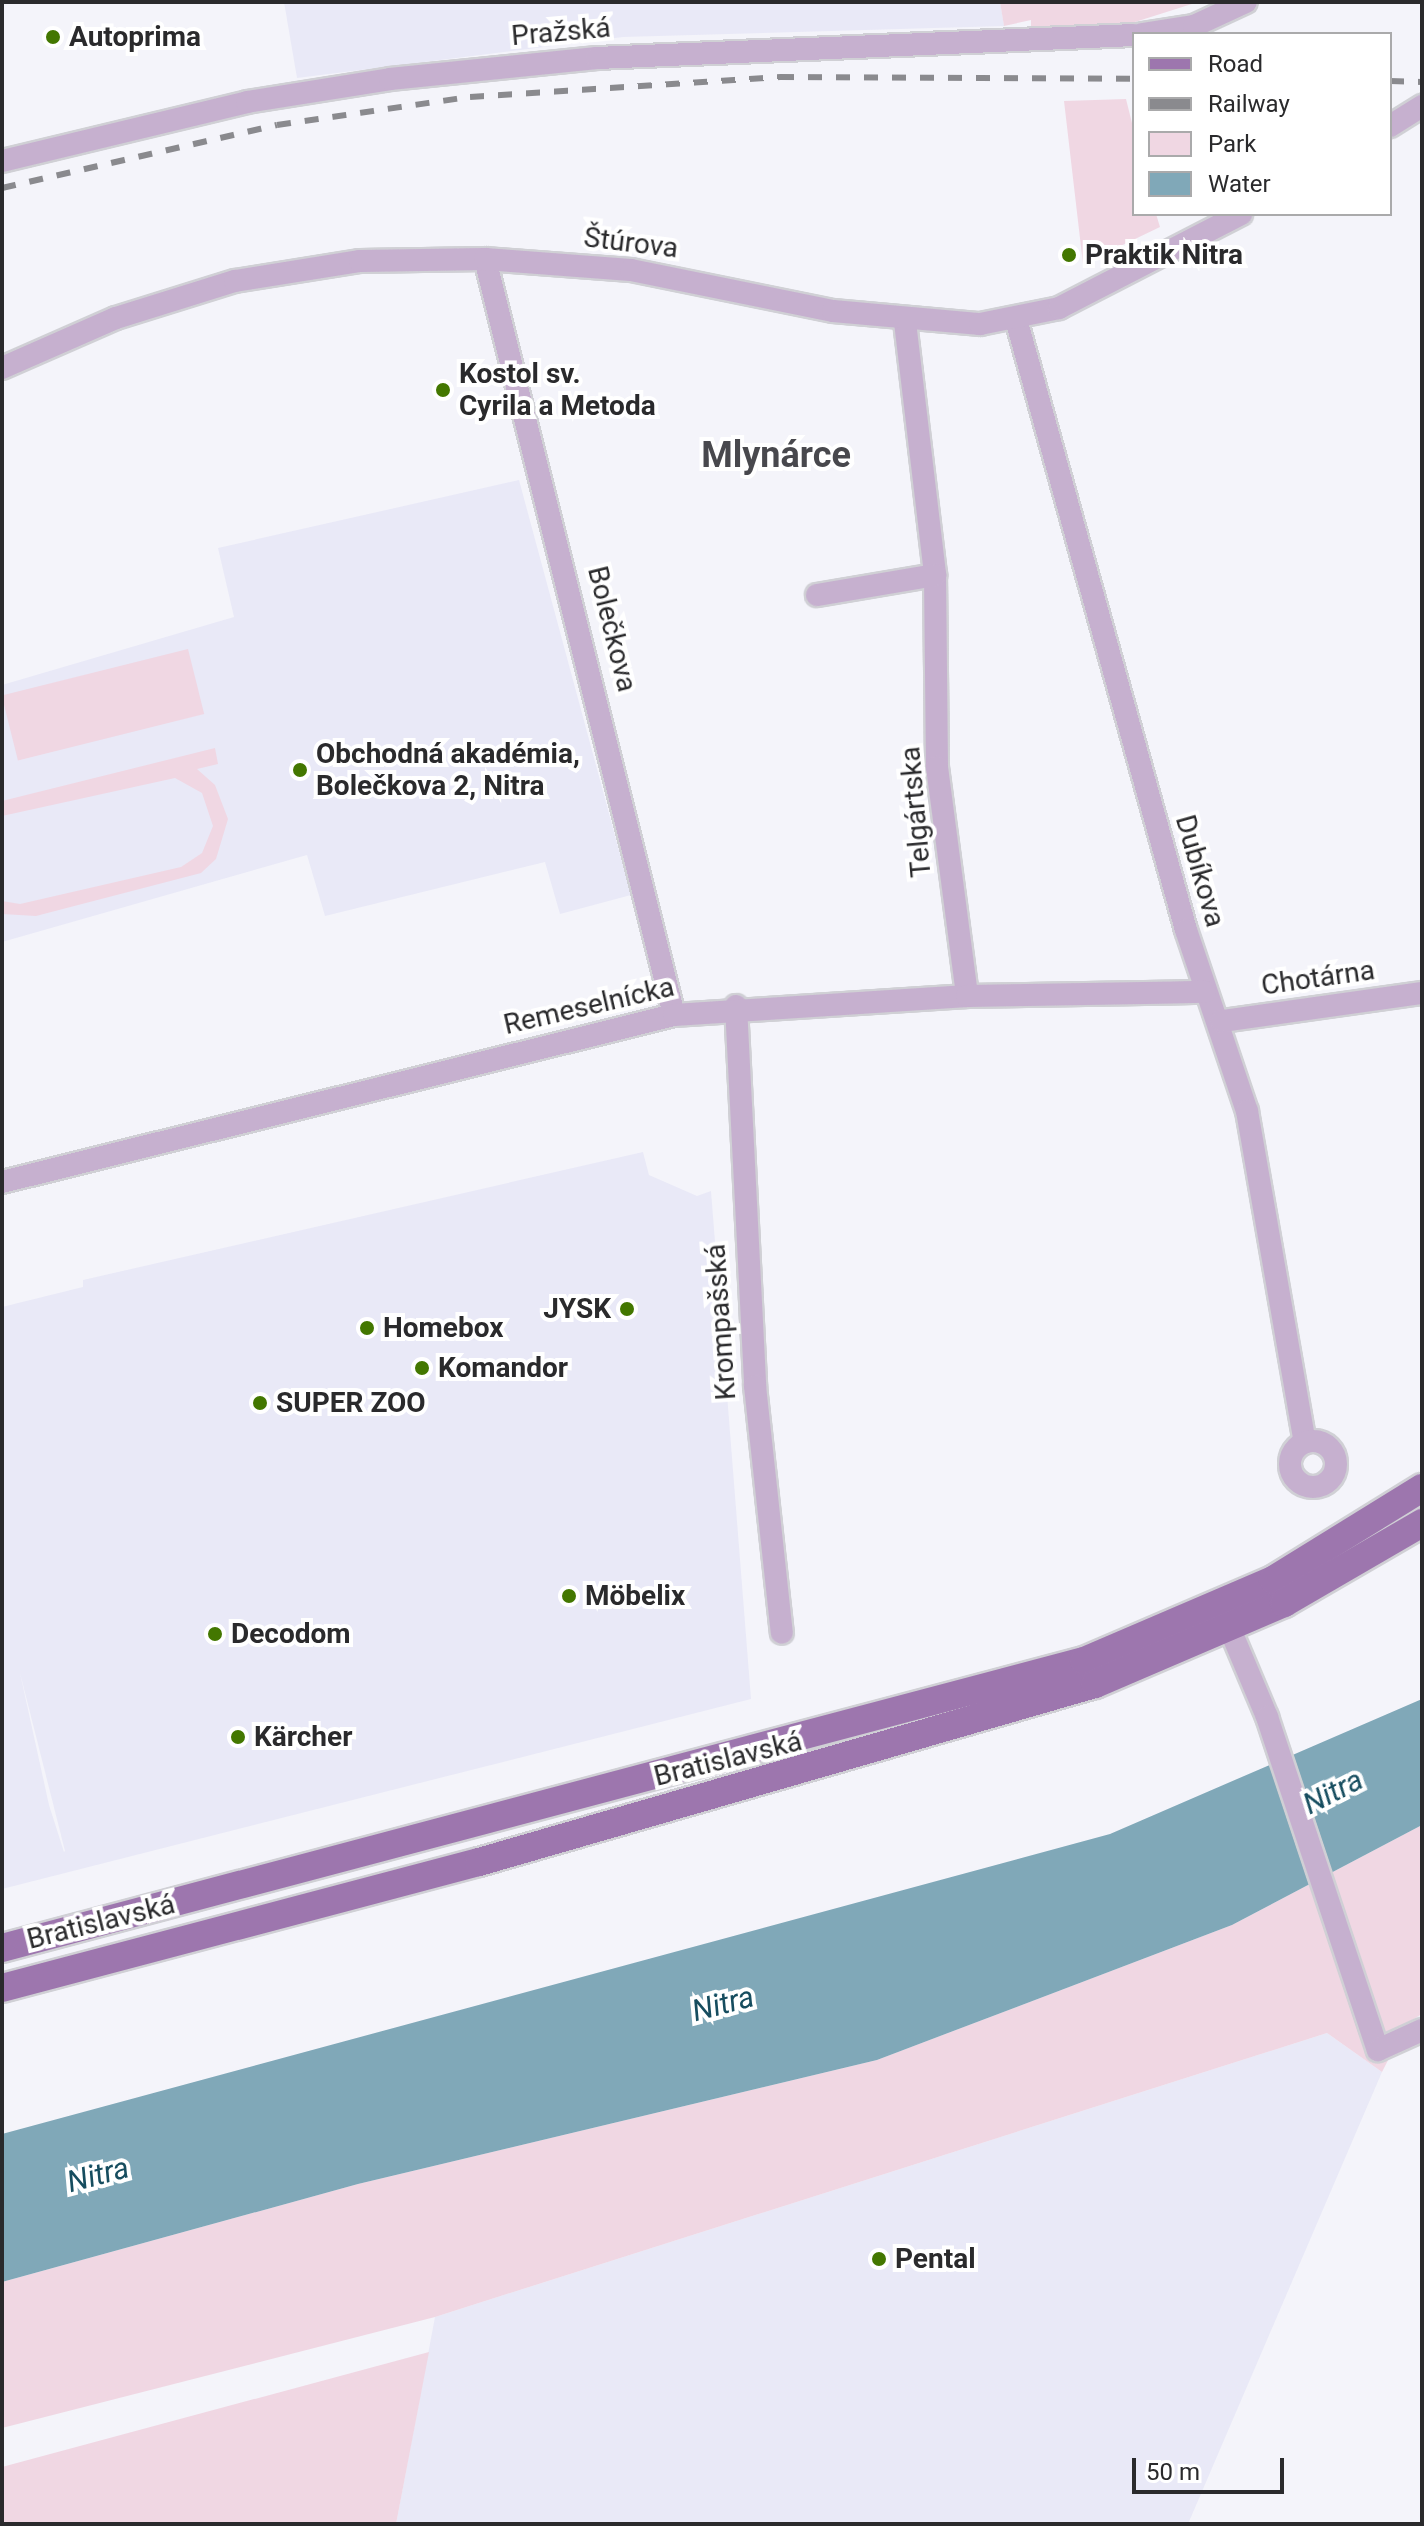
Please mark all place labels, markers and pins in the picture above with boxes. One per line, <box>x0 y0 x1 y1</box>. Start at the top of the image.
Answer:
place label: Autoprima <box>69 20 201 54</box>
marker: Autoprima <box>44 28 62 46</box>
place label: Praktik Nitra <box>1085 238 1243 272</box>
marker: Praktik Nitra <box>1060 246 1078 264</box>
place label: Kostol sv. Cyrila a Metoda <box>459 357 656 423</box>
marker: Kostol sv. Cyrila a Metoda <box>434 381 452 399</box>
place label: Obchodná akadémia, Bolečkova 2, Nitra <box>316 737 580 803</box>
marker: Obchodná akadémia, Bolečkova 2, Nitra <box>291 761 309 779</box>
place label: JYSK <box>543 1292 611 1326</box>
marker: JYSK <box>618 1300 636 1318</box>
place label: Homebox <box>383 1311 503 1345</box>
marker: Homebox <box>358 1319 376 1337</box>
place label: Komandor <box>438 1351 568 1385</box>
marker: Komandor <box>413 1359 431 1377</box>
place label: SUPER ZOO <box>276 1386 426 1420</box>
marker: SUPER ZOO <box>251 1394 269 1412</box>
place label: Möbelix <box>585 1579 685 1613</box>
marker: Möbelix <box>560 1587 578 1605</box>
place label: Decodom <box>231 1617 351 1651</box>
marker: Decodom <box>206 1625 224 1643</box>
place label: Kärcher <box>254 1720 352 1754</box>
marker: Kärcher <box>229 1728 247 1746</box>
place label: Pental <box>895 2242 976 2276</box>
marker: Pental <box>870 2250 888 2268</box>

